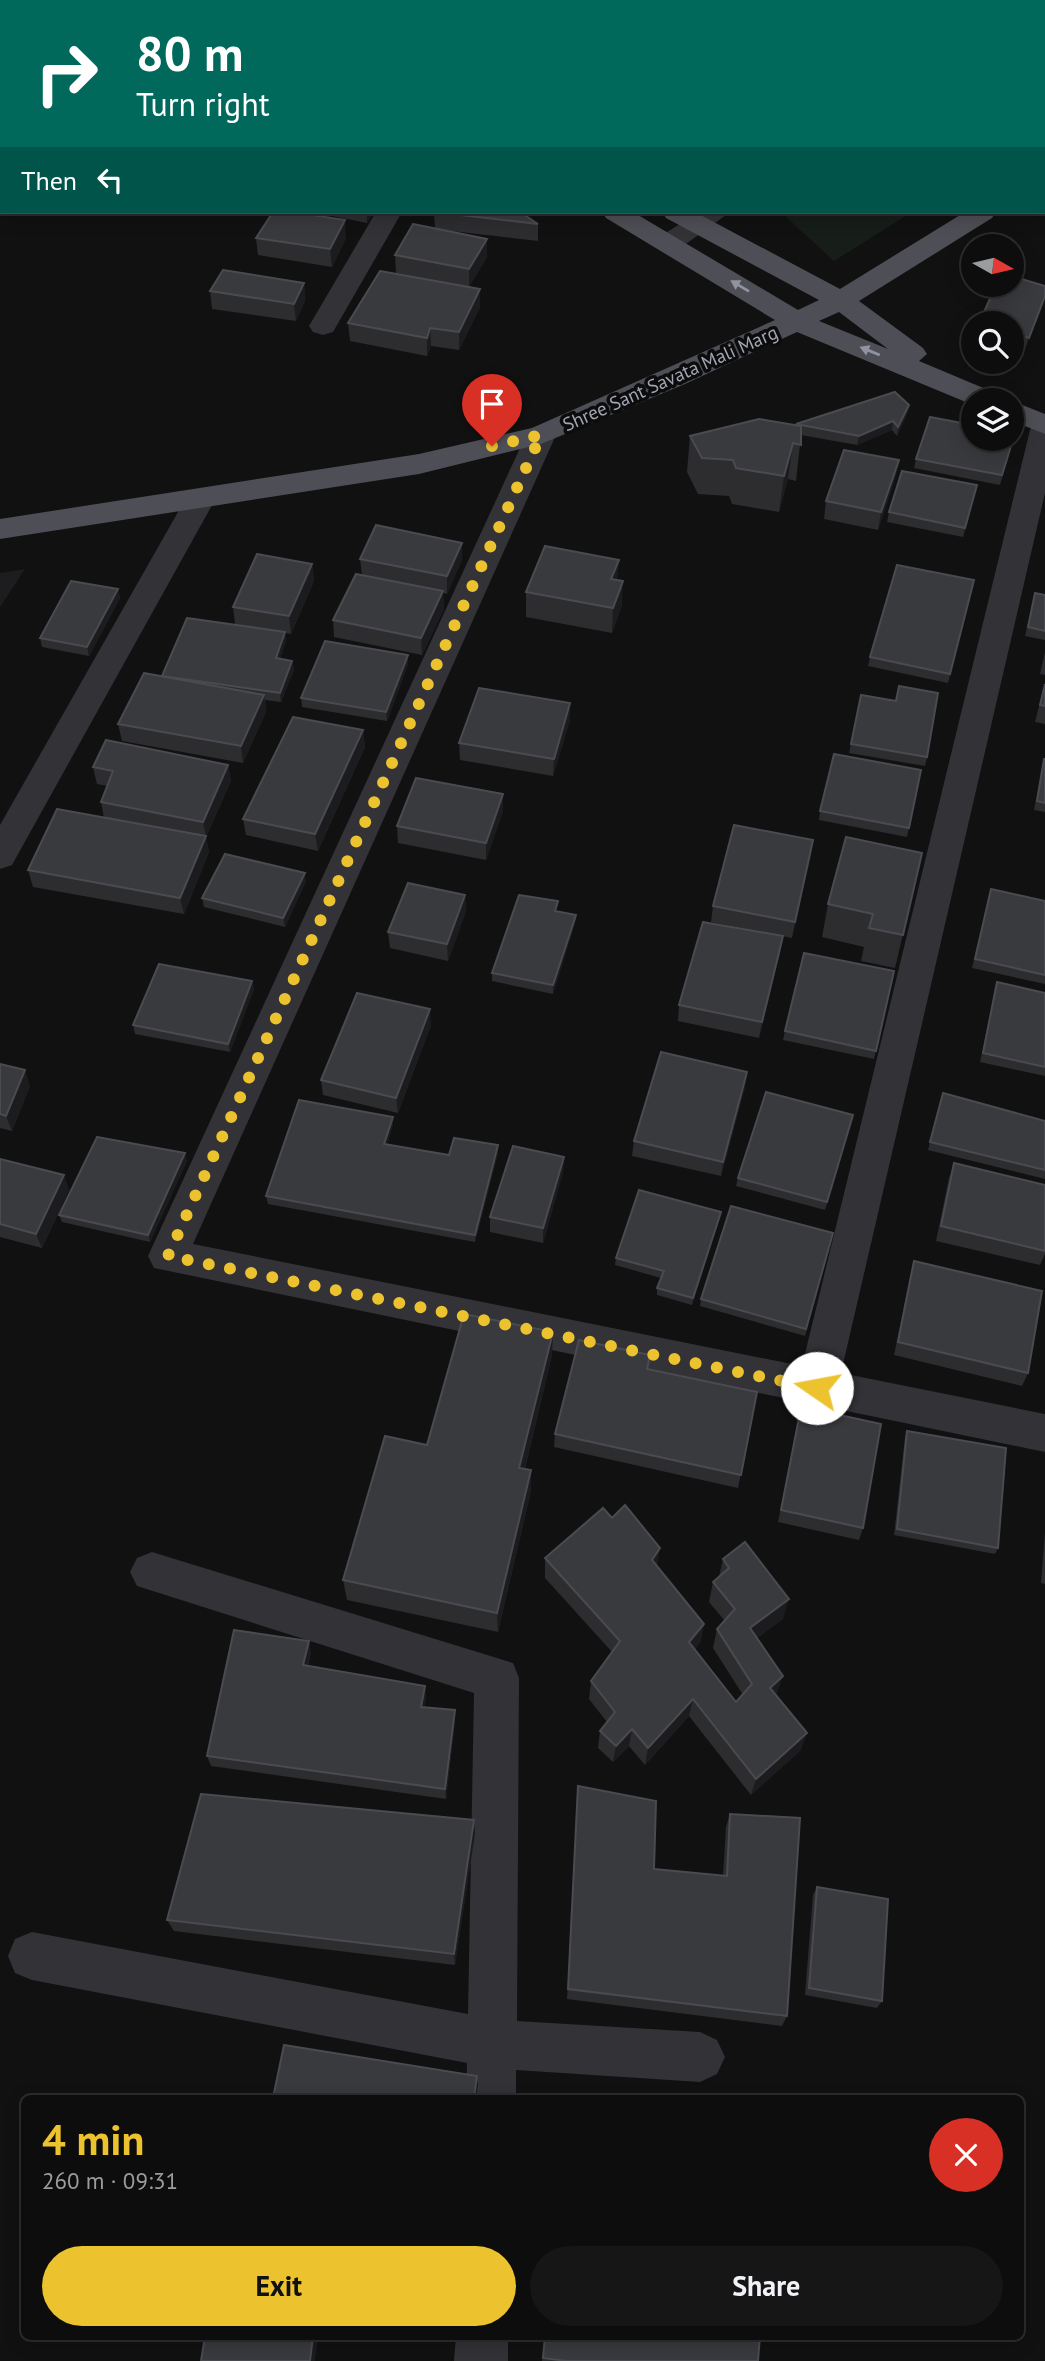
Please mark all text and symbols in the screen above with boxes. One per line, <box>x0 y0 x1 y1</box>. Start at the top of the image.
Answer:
text: 80 m <box>136 21 243 85</box>
icon: right <box>21 28 112 119</box>
text: Turn right <box>136 83 270 125</box>
icon: left <box>91 161 129 199</box>
text: Then <box>21 164 77 197</box>
north arrow <box>961 234 1024 298</box>
map controls <box>961 234 1024 451</box>
one-way arrow <box>730 280 749 292</box>
button: search <box>961 311 1024 374</box>
street label: Shree Sant Savata Mali Marg <box>559 320 781 436</box>
one-way arrow <box>859 345 880 356</box>
pin <box>462 374 522 446</box>
icon: arrive <box>473 385 511 423</box>
button: layers <box>961 388 1024 451</box>
position arrow <box>780 1351 854 1425</box>
text: 4 min <box>42 2112 144 2167</box>
button: close <box>929 2118 1003 2192</box>
text: 260 m · 09:31 <box>42 2166 178 2195</box>
button: Exit <box>42 2246 516 2326</box>
button: Share <box>530 2246 1003 2326</box>

